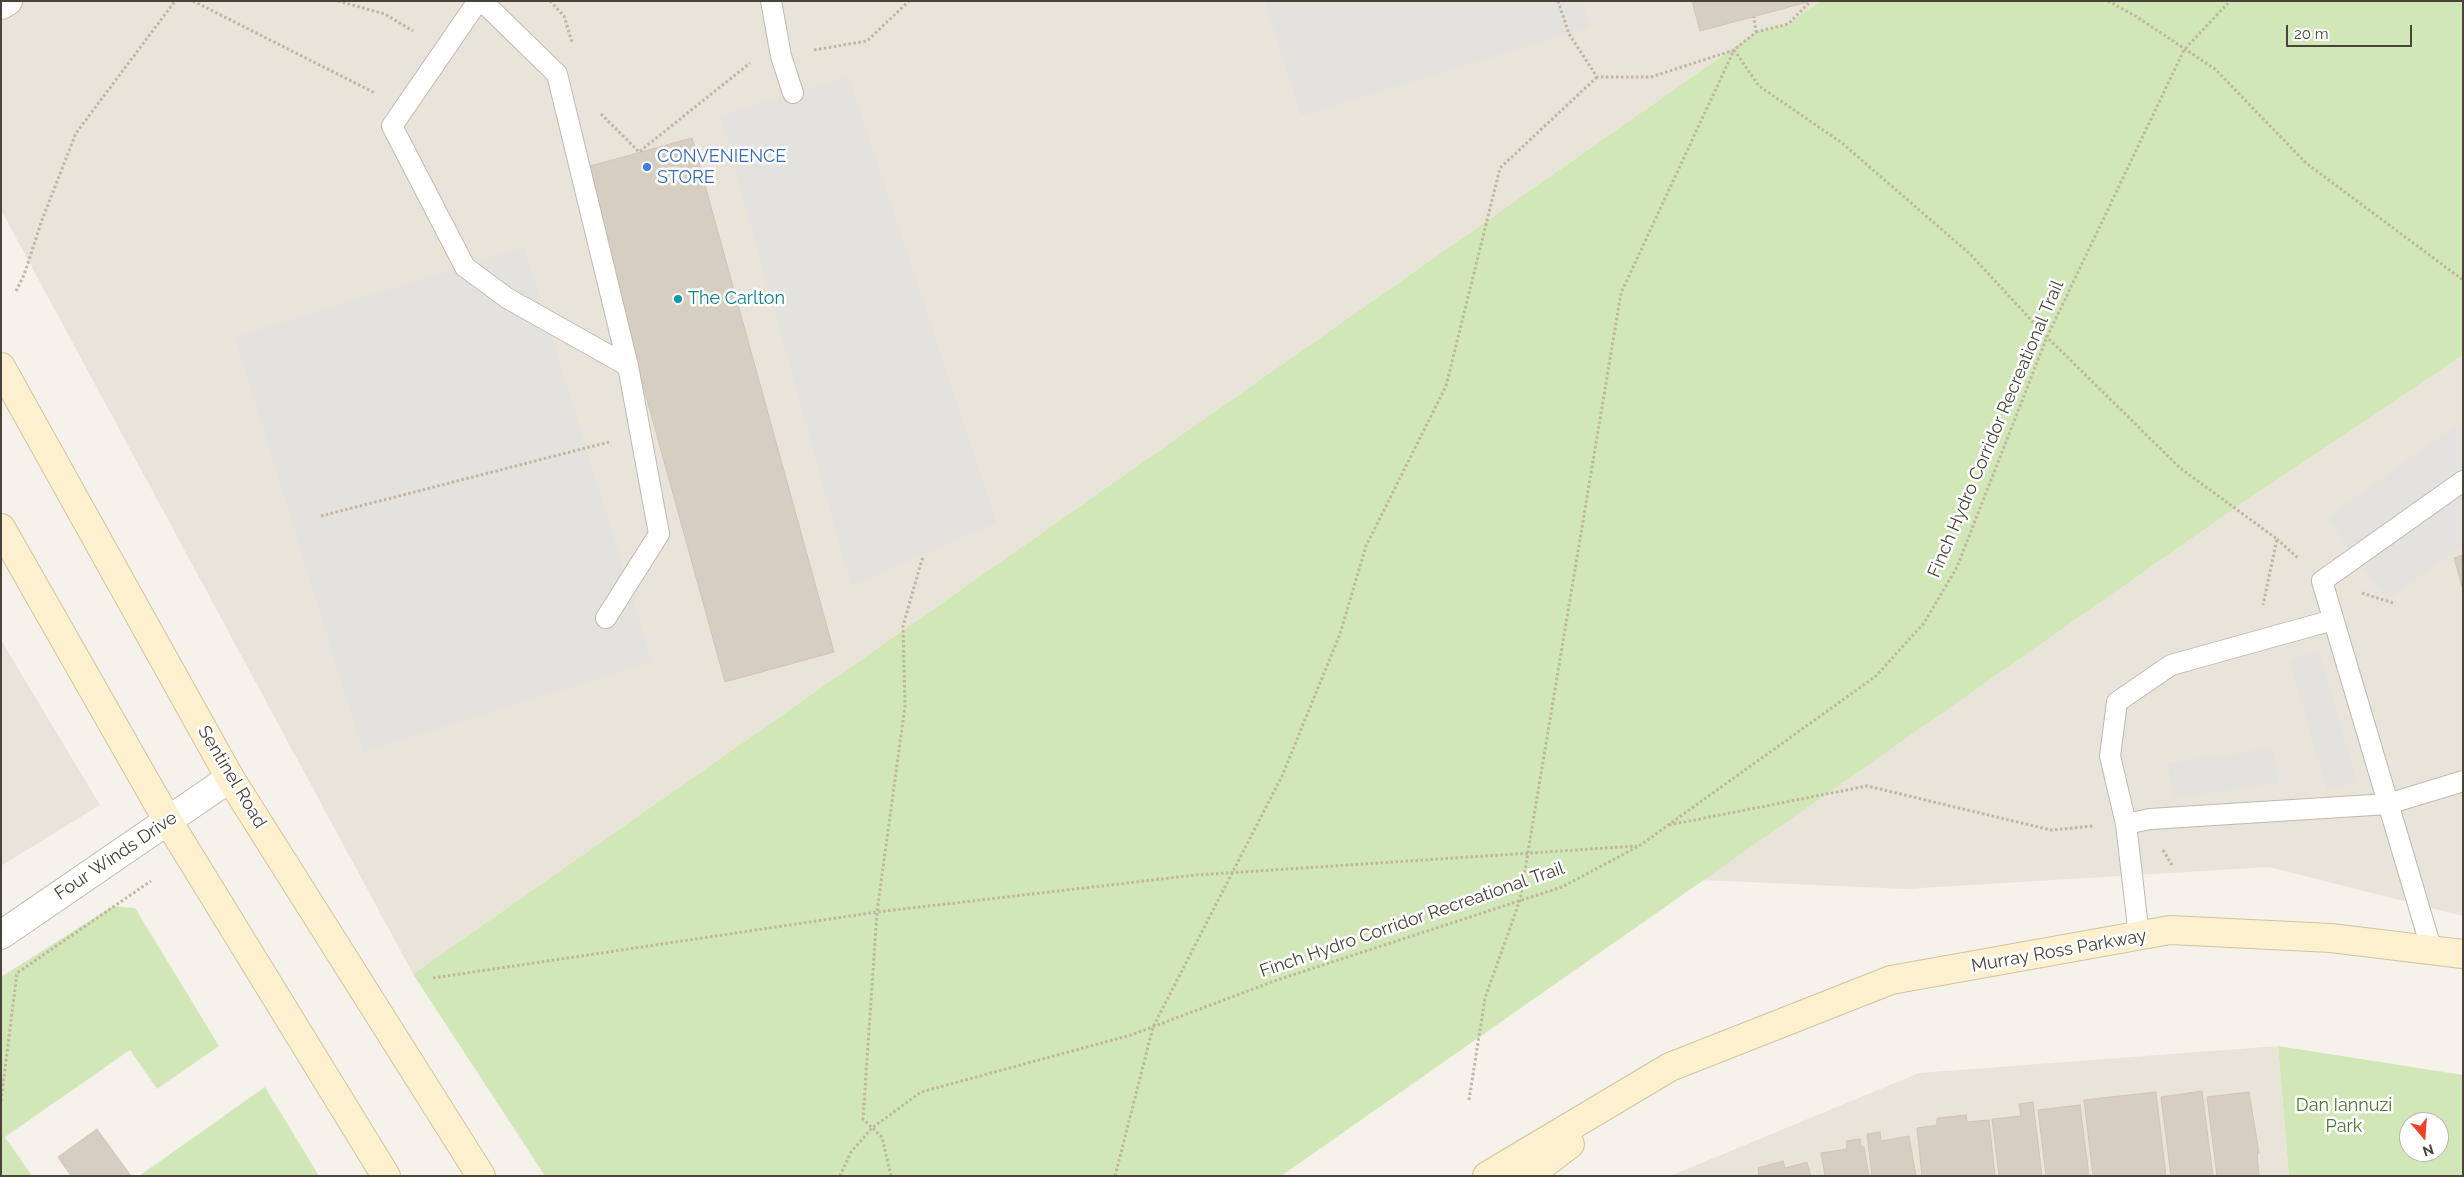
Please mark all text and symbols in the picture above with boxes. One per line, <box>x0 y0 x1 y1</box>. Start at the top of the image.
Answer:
scale bar <box>2289 15 2415 47</box>
text: 20 m <box>2294 25 2329 43</box>
place label: CONVENIENCE STORE <box>657 146 786 188</box>
marker: CONVENIENCE STORE <box>641 161 653 173</box>
street label: Finch Hydro Corridor Recreational Trail <box>1923 277 2069 581</box>
place label: The Carlton <box>688 288 785 310</box>
marker: The Carlton <box>672 293 684 305</box>
street label: Sentinel Road <box>193 722 271 832</box>
street label: Four Winds Drive <box>51 807 181 905</box>
street label: Finch Hydro Corridor Recreational Trail <box>1257 858 1567 982</box>
street label: Murray Ross Parkway <box>1970 925 2148 977</box>
park label: Dan Iannuzi Park <box>2296 1095 2392 1138</box>
north arrow <box>2399 1112 2449 1162</box>
text: N <box>2421 1141 2436 1160</box>

